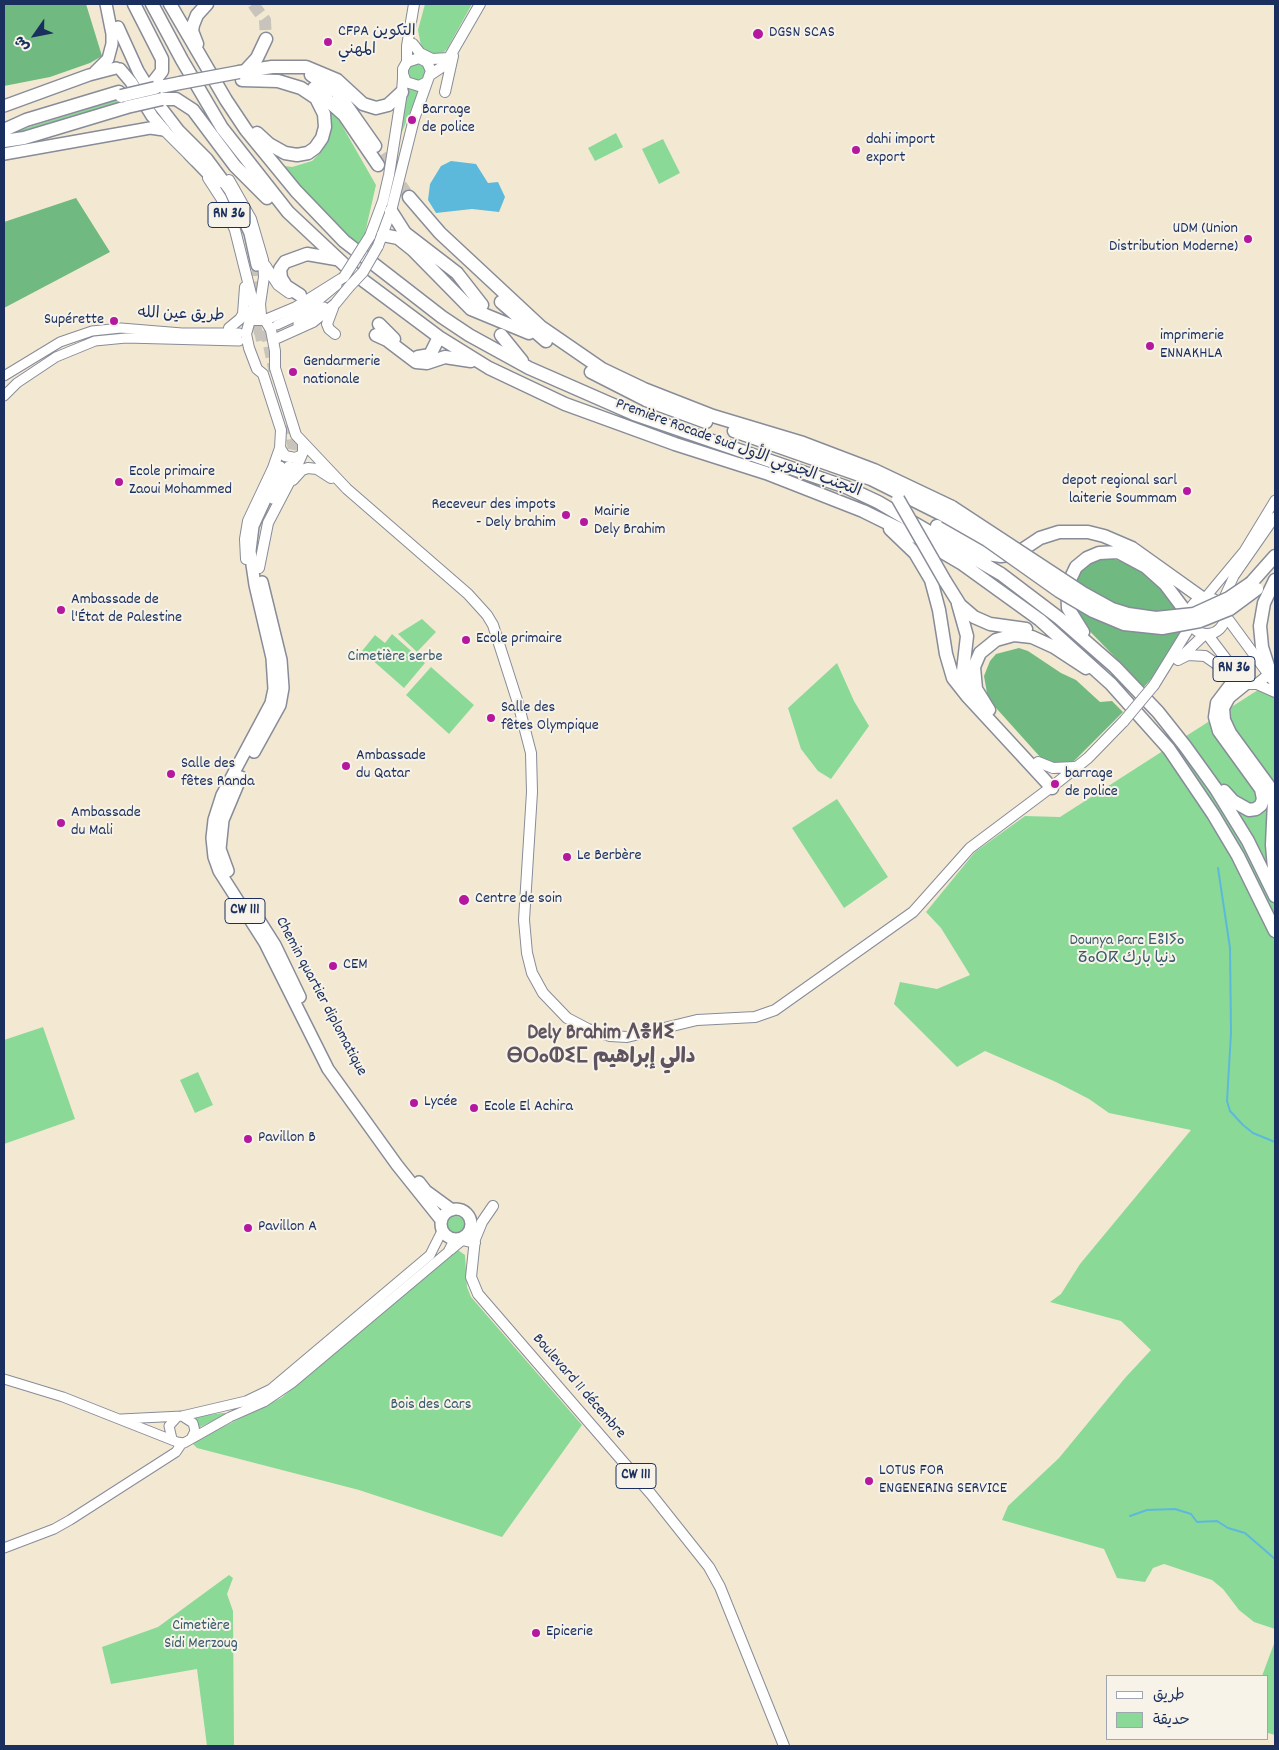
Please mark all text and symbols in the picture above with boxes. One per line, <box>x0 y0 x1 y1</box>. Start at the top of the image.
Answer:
north arrow <box>10 10 60 60</box>
place label: CFPA التكوين المهني <box>338 23 416 61</box>
place label: DGSN SCAS <box>769 24 835 44</box>
marker: DGSN SCAS <box>751 27 765 41</box>
text: ش <box>10 31 35 55</box>
marker: CFPA التكوين المهني <box>322 36 334 48</box>
place label: Barrage de police <box>422 101 475 139</box>
marker: Barrage de police <box>406 114 418 126</box>
place label: dahi import export <box>866 131 935 169</box>
marker: dahi import export <box>850 144 862 156</box>
road number: RN 36 <box>208 202 250 228</box>
place label: UDM (Union Distribution Moderne) <box>1109 220 1238 258</box>
marker: UDM (Union Distribution Moderne) <box>1242 233 1254 245</box>
street label: طريق عين الله <box>137 305 225 327</box>
place label: Supérette <box>44 311 104 331</box>
marker: Supérette <box>108 315 120 327</box>
place label: imprimerie ENNAKHLA <box>1160 327 1224 365</box>
marker: imprimerie ENNAKHLA <box>1144 340 1156 352</box>
place label: Gendarmerie nationale <box>303 353 380 391</box>
marker: Gendarmerie nationale <box>287 366 299 378</box>
street label: Première Rocade Sud التجنب الجنوبي الأول <box>613 396 863 502</box>
place label: Ecole primaire Zaoui Mohammed <box>129 463 232 501</box>
place label: depot regional sarl laiterie Soummam <box>1062 472 1177 510</box>
marker: Ecole primaire Zaoui Mohammed <box>113 476 125 488</box>
marker: depot regional sarl laiterie Soummam <box>1181 485 1193 497</box>
place label: Receveur des impots - Dely brahim <box>431 496 556 534</box>
place label: Mairie Dely Brahim <box>594 503 666 541</box>
marker: Receveur des impots - Dely brahim <box>560 509 572 521</box>
marker: Mairie Dely Brahim <box>578 516 590 528</box>
place label: Ambassade de l'État de Palestine <box>71 591 182 629</box>
marker: Ambassade de l'État de Palestine <box>55 604 67 616</box>
place label: Ecole primaire <box>476 630 562 650</box>
marker: Ecole primaire <box>460 634 472 646</box>
park label: Cimetière serbe <box>348 648 442 668</box>
road number: RN 36 <box>1213 656 1255 682</box>
place label: Salle des fêtes Olympique <box>501 699 599 737</box>
marker: Salle des fêtes Olympique <box>485 712 497 724</box>
place label: Ambassade du Qatar <box>356 747 426 785</box>
place label: Salle des fêtes Randa <box>181 755 255 793</box>
marker: Ambassade du Qatar <box>340 760 352 772</box>
place label: barrage de police <box>1065 765 1118 803</box>
marker: Salle des fêtes Randa <box>165 768 177 780</box>
marker: barrage de police <box>1049 778 1061 790</box>
place label: Ambassade du Mali <box>71 804 141 842</box>
marker: Ambassade du Mali <box>55 817 67 829</box>
place label: Le Berbère <box>577 847 642 867</box>
marker: Le Berbère <box>561 851 573 863</box>
place label: Centre de soin <box>475 890 562 910</box>
marker: Centre de soin <box>457 893 471 907</box>
road number: CW 111 <box>225 898 265 924</box>
street label: Chemin quartier diplomatique <box>270 914 370 1080</box>
park label: Dounya Parc ⴹⵓⵏⵢⴰ ⵒⴰⵔⴽ دنيا بارك <box>1070 932 1184 970</box>
place label: CEM <box>343 956 368 976</box>
marker: CEM <box>327 960 339 972</box>
district label: Dely Brahim ⴷⴻⵍⵉ ⴱⵔⴰⵀⵉⵎ دالي إبراهيم <box>506 1022 696 1072</box>
place label: Lycée <box>424 1093 457 1113</box>
marker: Lycée <box>408 1097 420 1109</box>
place label: Ecole El Achira <box>484 1098 573 1118</box>
marker: Ecole El Achira <box>468 1102 480 1114</box>
place label: Pavillon B <box>258 1129 316 1149</box>
marker: Pavillon B <box>242 1133 254 1145</box>
place label: Pavillon A <box>258 1218 317 1238</box>
marker: Pavillon A <box>242 1222 254 1234</box>
street label: Boulevard 11 décembre <box>527 1330 629 1444</box>
park label: Bois des Cars <box>390 1396 472 1416</box>
place label: LOTUS FOR ENGENERING SERVICE <box>879 1462 1007 1500</box>
road number: CW 111 <box>616 1464 656 1488</box>
marker: LOTUS FOR ENGENERING SERVICE <box>863 1475 875 1487</box>
park label: Cimetière Sidi Merzoug <box>164 1617 238 1655</box>
place label: Epicerie <box>546 1623 593 1643</box>
marker: Epicerie <box>530 1627 542 1639</box>
legend <box>1106 1675 1269 1740</box>
text: طريق <box>1153 1685 1185 1707</box>
text: حديقة <box>1153 1710 1190 1732</box>

